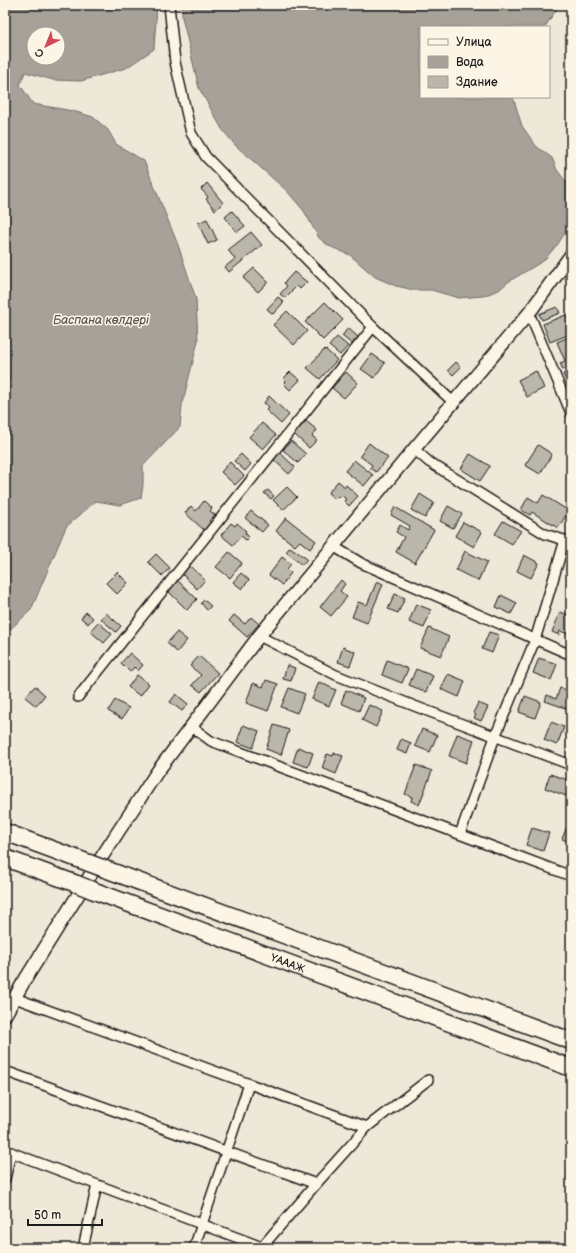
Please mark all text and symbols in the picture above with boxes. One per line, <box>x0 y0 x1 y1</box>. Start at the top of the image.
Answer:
north arrow <box>26 26 66 66</box>
legend <box>420 26 550 98</box>
text: Улица <box>456 35 492 50</box>
text: С <box>32 45 47 60</box>
text: Вода <box>456 55 484 70</box>
text: Здание <box>456 75 498 90</box>
water label: Баспана көлдері <box>53 313 150 328</box>
street label: ҮАААЖ <box>269 950 307 975</box>
scale bar <box>28 1201 102 1227</box>
text: 50 m <box>34 1208 61 1223</box>

